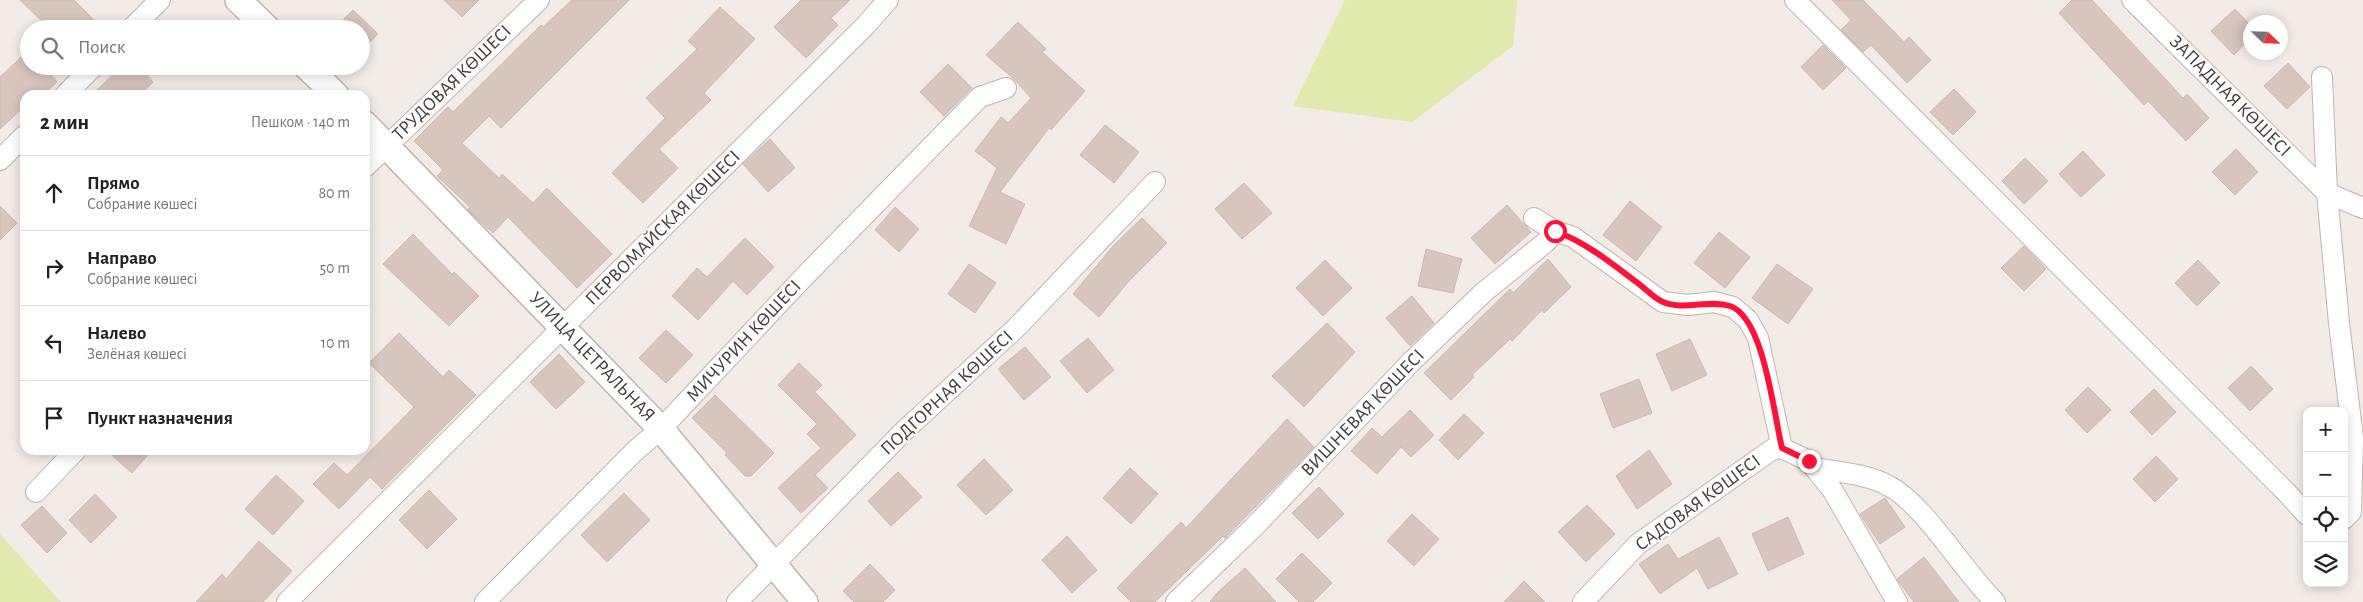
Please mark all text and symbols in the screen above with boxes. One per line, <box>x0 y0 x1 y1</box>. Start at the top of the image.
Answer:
north arrow <box>2243 15 2288 60</box>
search box <box>20 20 370 75</box>
street label: ТРУДОВАЯ КӨШЕСІ <box>389 22 515 144</box>
street label: ЗАПАДНАЯ КӨШЕСІ <box>2166 32 2294 160</box>
icon: search <box>38 34 66 62</box>
text: Поиск <box>78 38 125 57</box>
text: 2 мин <box>40 112 89 133</box>
text: Пешком · 140 m <box>251 114 350 130</box>
street label: ПЕРВОМАЙСКАЯ КӨШЕСІ <box>581 146 744 309</box>
text: Прямо <box>87 174 140 193</box>
icon: ahead <box>40 179 68 207</box>
text: 80 m <box>319 185 350 201</box>
text: Собрание көшесі <box>87 196 197 212</box>
route start <box>1544 220 1567 243</box>
text: Направо <box>87 249 157 268</box>
icon: right <box>40 254 68 282</box>
text: 50 m <box>319 260 350 276</box>
text: Собрание көшесі <box>87 271 197 287</box>
street label: МИЧУРИН КӨШЕСІ <box>683 277 805 405</box>
street label: УЛИЦА ЦЕТРАЛЬНАЯ <box>526 289 658 425</box>
text: Налево <box>87 324 146 343</box>
street label: ПОДГОРНАЯ КӨШЕСІ <box>877 327 1017 459</box>
icon: left <box>40 329 68 357</box>
text: 10 m <box>321 335 350 351</box>
text: Зелёная көшесі <box>87 346 187 362</box>
street label: ВИШНЕВАЯ КӨШЕСІ <box>1298 346 1428 480</box>
icon: arrive <box>40 404 68 432</box>
map controls <box>2303 407 2348 587</box>
button: + <box>2303 407 2348 452</box>
text: Пункт назначения <box>87 409 233 428</box>
route end <box>1798 450 1821 473</box>
street label: САДОВАЯ КӨШЕСІ <box>1632 451 1764 555</box>
button: − <box>2303 452 2348 497</box>
button: locate <box>2303 497 2348 542</box>
button: layers <box>2303 542 2348 587</box>

